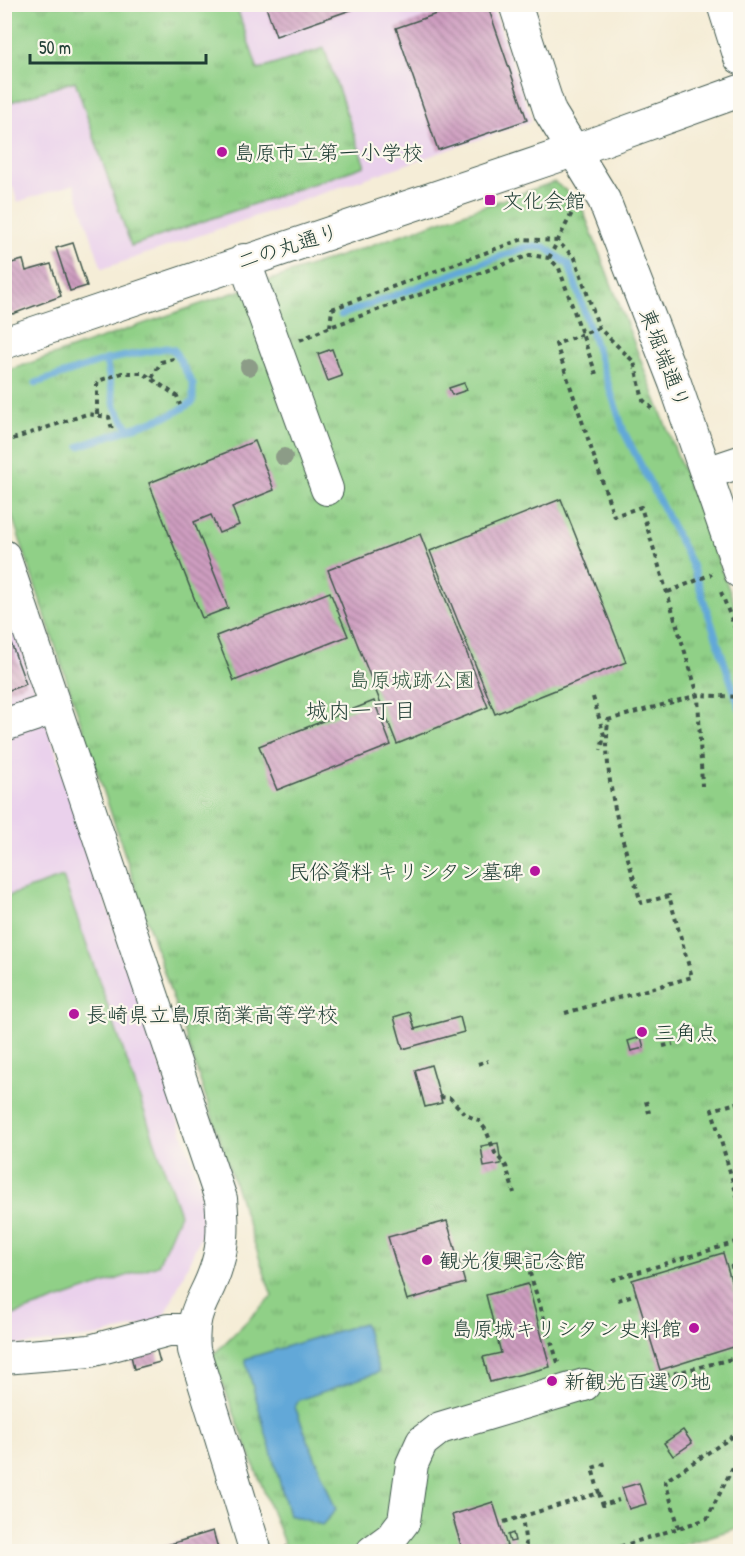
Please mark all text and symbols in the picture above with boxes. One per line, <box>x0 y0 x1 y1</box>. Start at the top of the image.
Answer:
scale bar <box>30 27 206 65</box>
text: 50 m <box>39 35 71 60</box>
place label: 島原市立第一小学校 <box>234 138 423 167</box>
marker: 島原市立第一小学校 <box>215 145 229 159</box>
place label: 文化会館 <box>502 186 586 215</box>
marker: 文化会館 <box>483 193 497 207</box>
street label: 二の丸通り <box>234 216 342 276</box>
street label: 東堀端通り <box>633 304 697 412</box>
park label: 島原城跡公園 <box>349 665 475 694</box>
district label: 城内一丁目 <box>306 695 416 725</box>
place label: 民俗資料 キリシタン墓碑 <box>288 857 523 886</box>
marker: 民俗資料 キリシタン墓碑 <box>528 864 542 878</box>
place label: 長崎県立島原商業高等学校 <box>86 1000 338 1029</box>
marker: 長崎県立島原商業高等学校 <box>67 1007 81 1021</box>
place label: 三角点 <box>654 1018 717 1047</box>
marker: 三角点 <box>635 1025 649 1039</box>
place label: 観光復興記念館 <box>439 1246 586 1275</box>
marker: 観光復興記念館 <box>420 1253 434 1267</box>
place label: 島原城キリシタン史料館 <box>452 1314 682 1343</box>
marker: 島原城キリシタン史料館 <box>687 1321 701 1335</box>
place label: 新観光百選の地 <box>564 1367 711 1396</box>
marker: 新観光百選の地 <box>545 1374 559 1388</box>

